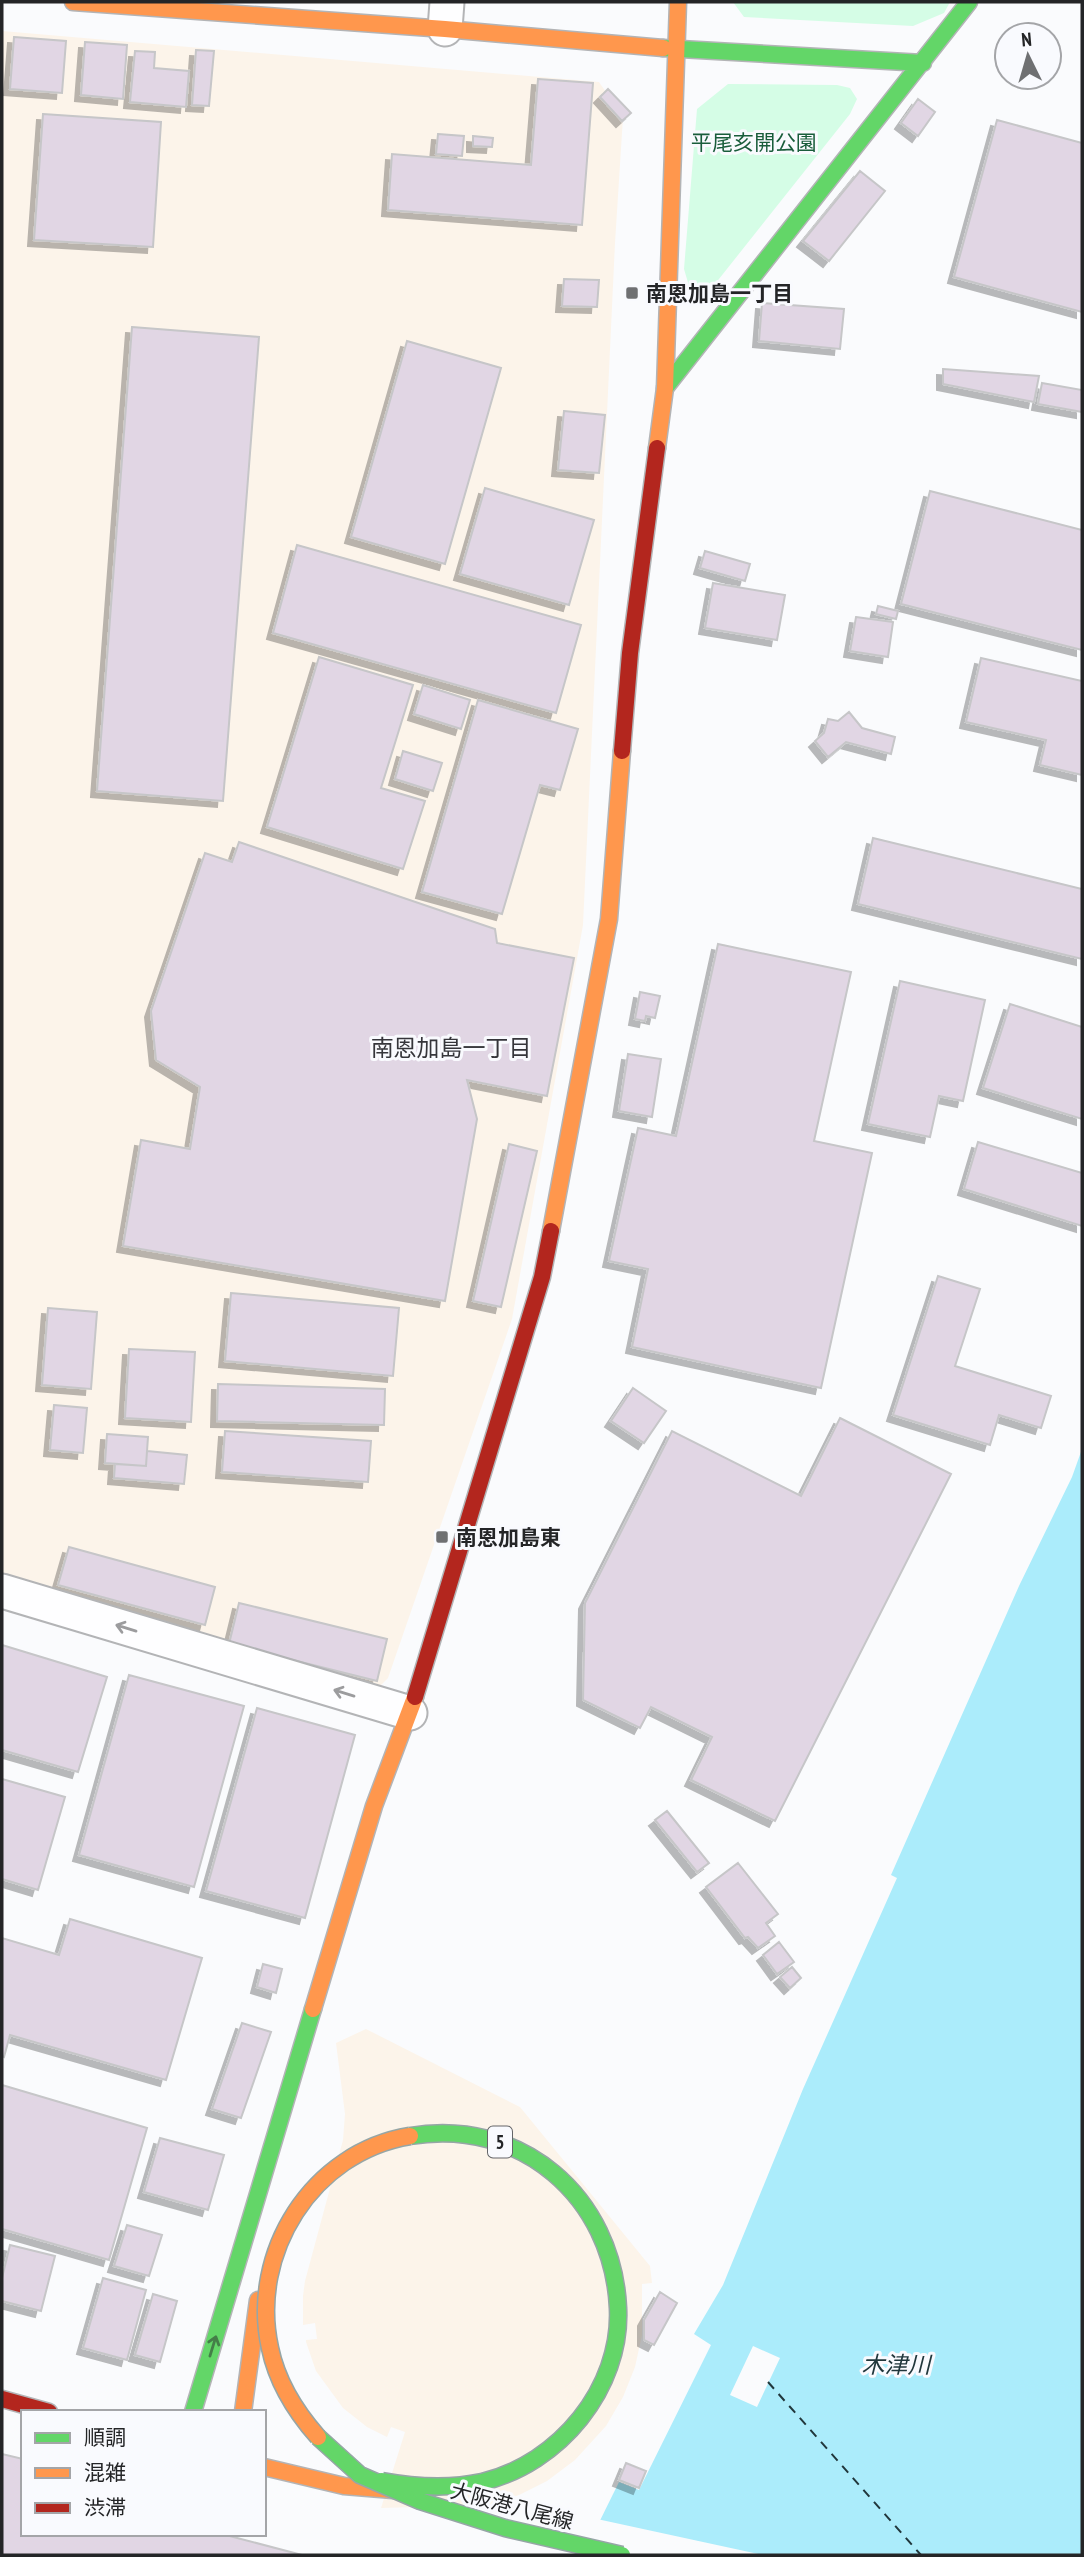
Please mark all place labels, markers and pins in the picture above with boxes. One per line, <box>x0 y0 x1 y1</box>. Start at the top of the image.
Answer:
place label: 南恩加島一丁目 <box>646 280 793 307</box>
marker: 南恩加島一丁目 <box>624 285 640 301</box>
place label: 南恩加島東 <box>456 1524 561 1551</box>
marker: 南恩加島東 <box>434 1529 450 1545</box>

